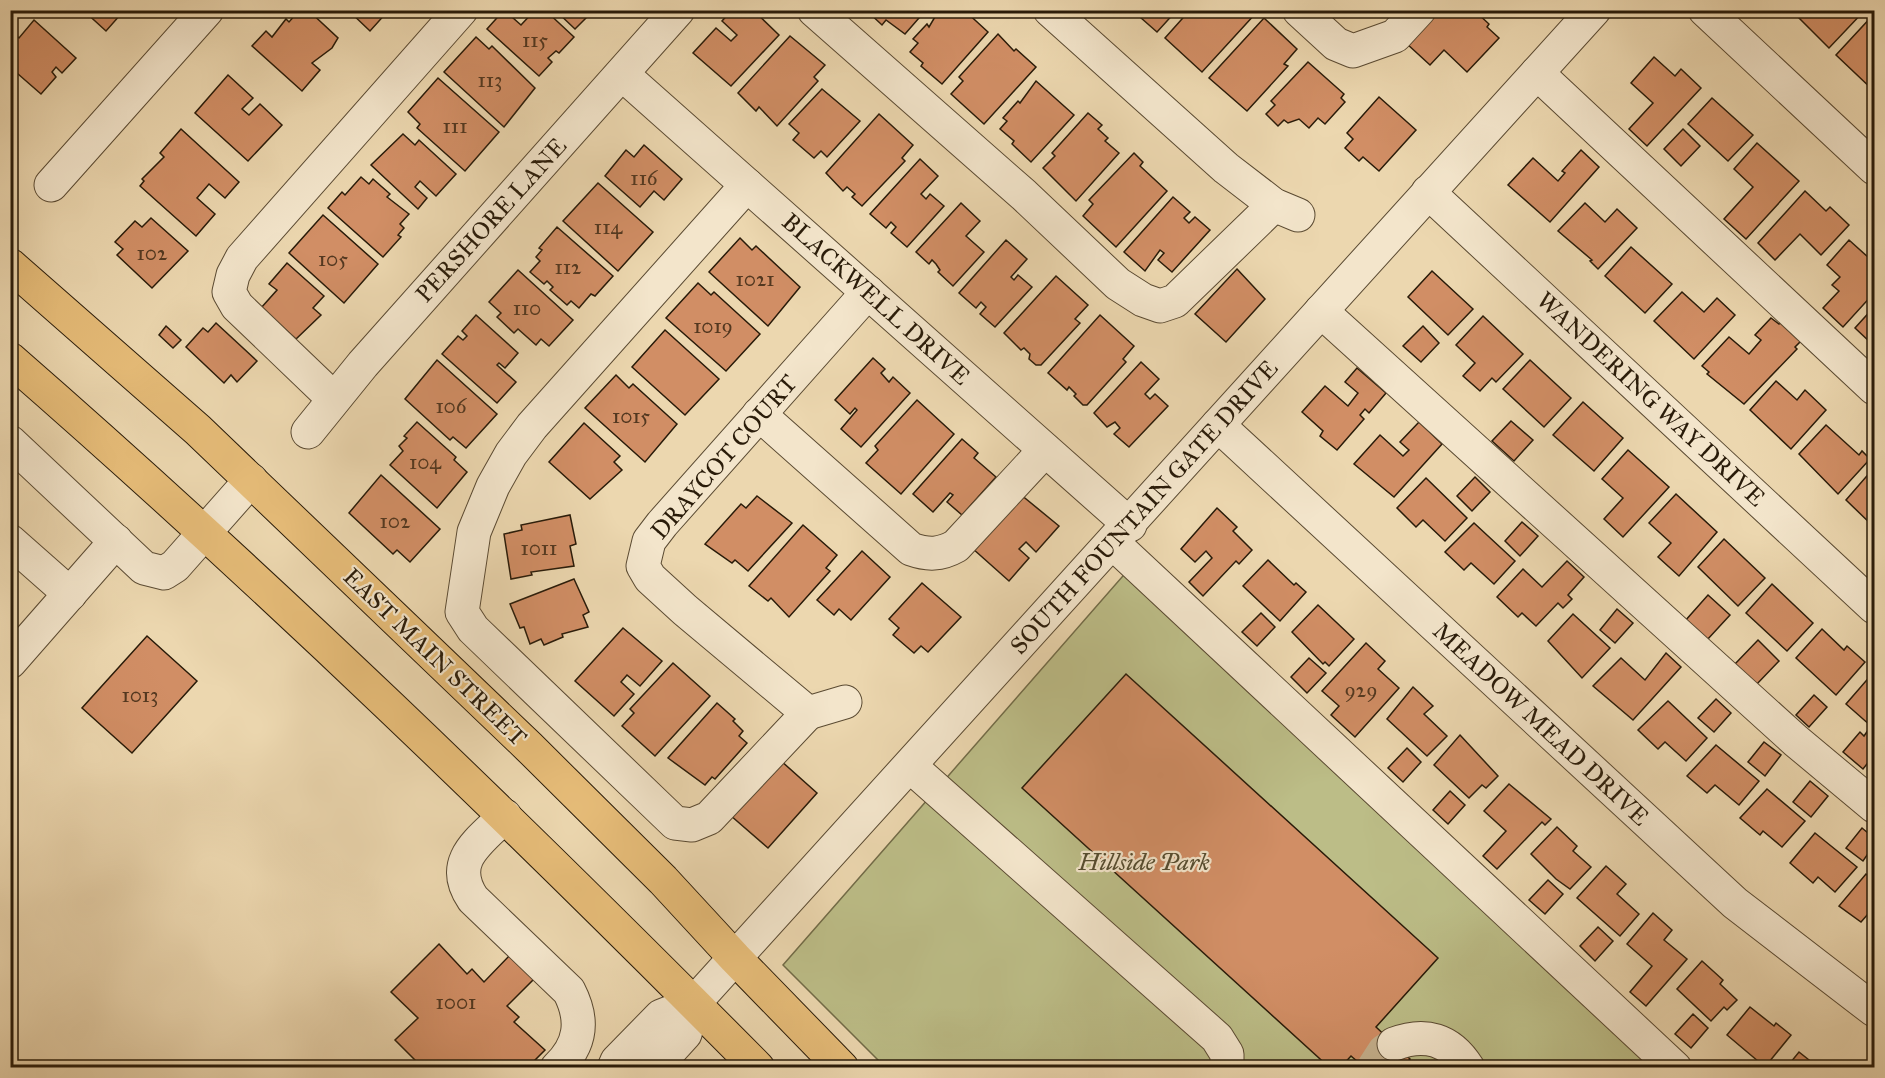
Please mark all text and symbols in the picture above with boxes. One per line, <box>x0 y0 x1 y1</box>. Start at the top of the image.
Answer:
house number: 115 <box>522 27 548 53</box>
house number: 113 <box>478 67 503 93</box>
house number: 111 <box>443 113 467 139</box>
street label: PERSHORE LANE <box>409 131 573 309</box>
house number: 116 <box>630 165 659 191</box>
street label: BLACKWELL DRIVE <box>776 207 976 391</box>
house number: 114 <box>594 214 623 240</box>
house number: 102 <box>137 240 168 266</box>
house number: 105 <box>318 246 348 272</box>
house number: 112 <box>555 254 582 280</box>
house number: 1021 <box>735 266 775 292</box>
street label: WANDERING WAY DRIVE <box>1530 285 1772 513</box>
house number: 110 <box>513 295 541 321</box>
house number: 1019 <box>693 313 733 339</box>
street label: SOUTH FOUNTAIN GATE DRIVE <box>1004 354 1284 660</box>
street label: DRAYCOT COURT <box>644 369 804 545</box>
house number: 106 <box>435 393 468 419</box>
house number: 1015 <box>612 403 650 429</box>
house number: 104 <box>409 449 442 475</box>
house number: 102 <box>380 508 411 534</box>
house number: 1011 <box>521 535 557 561</box>
street label: EAST MAIN STREET <box>337 562 533 752</box>
street label: MEADOW MEAD DRIVE <box>1427 616 1655 832</box>
house number: 929 <box>1345 677 1377 703</box>
house number: 1013 <box>122 682 158 708</box>
park label: Hillside Park <box>1077 847 1210 877</box>
house number: 1001 <box>436 989 476 1015</box>

